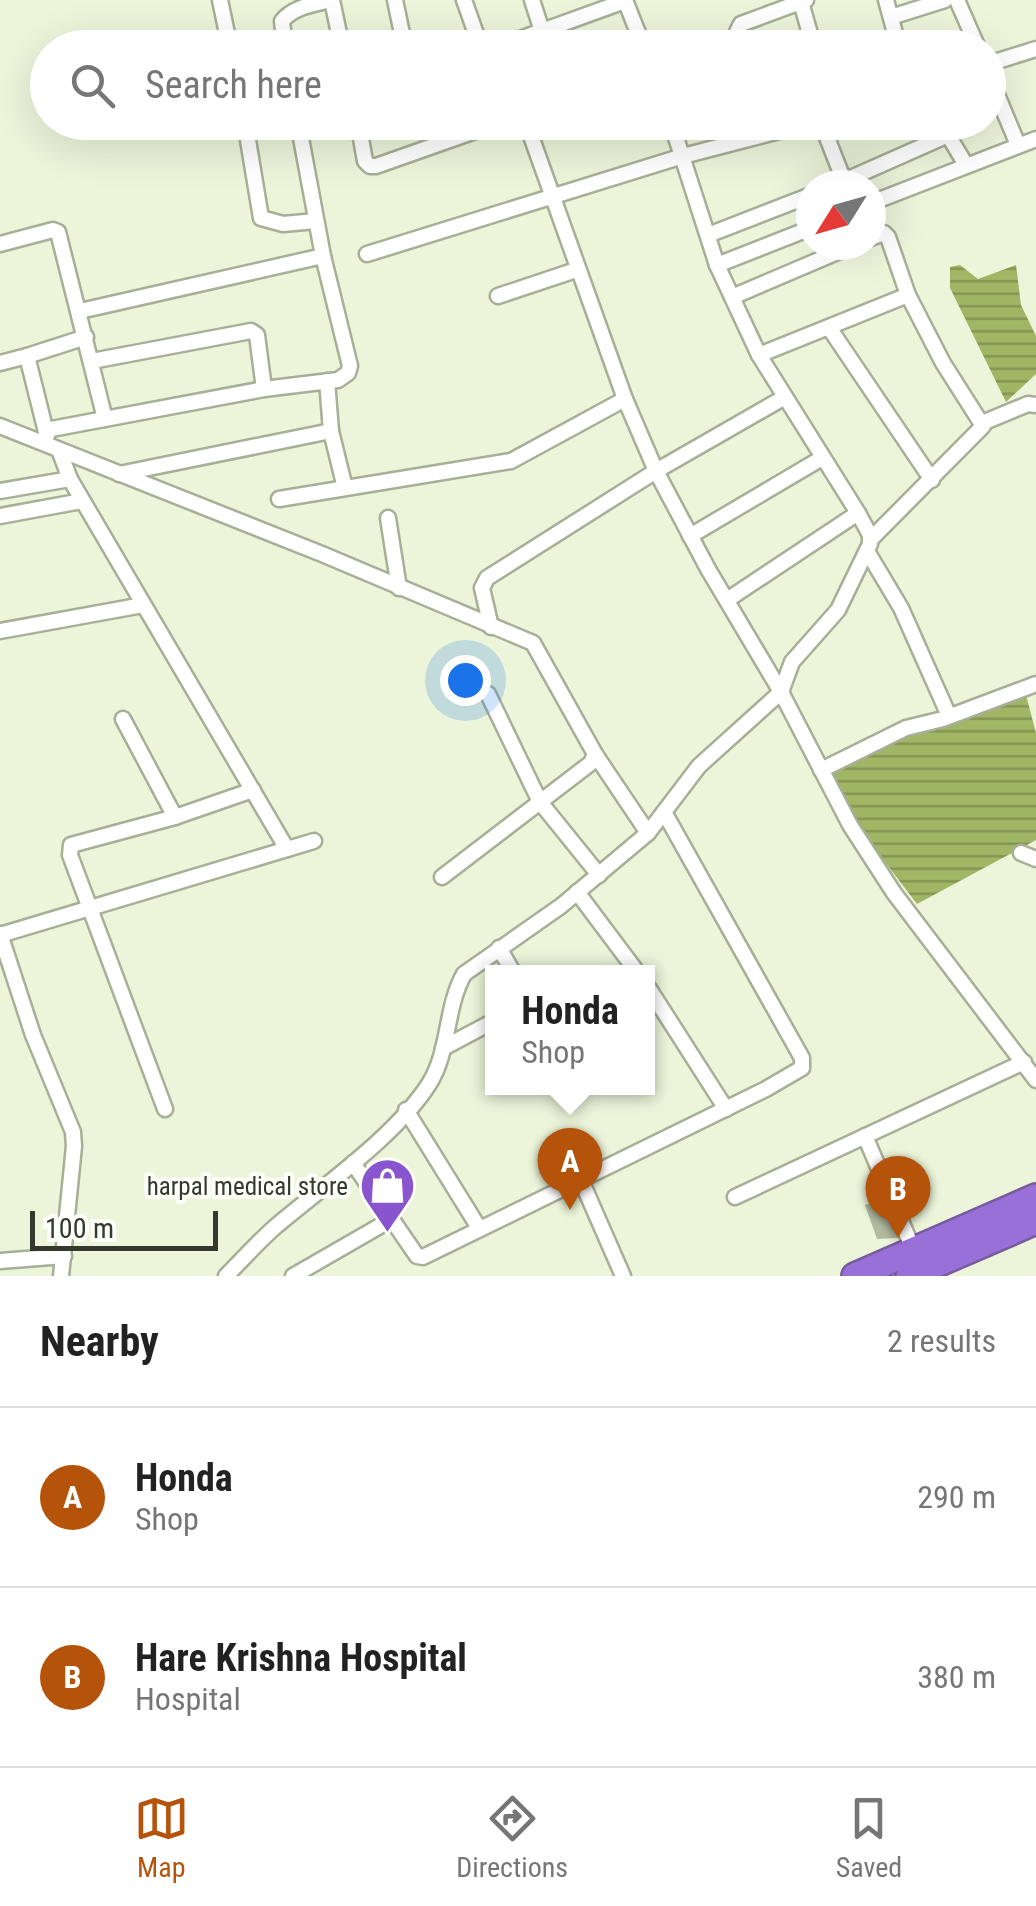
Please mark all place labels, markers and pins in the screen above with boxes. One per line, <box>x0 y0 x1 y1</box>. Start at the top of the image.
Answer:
pin: A <box>538 1128 602 1210</box>
shop icon: harpal medical store <box>357 1156 417 1235</box>
pin: B <box>866 1156 930 1238</box>
place label: harpal medical store <box>147 1172 348 1201</box>

